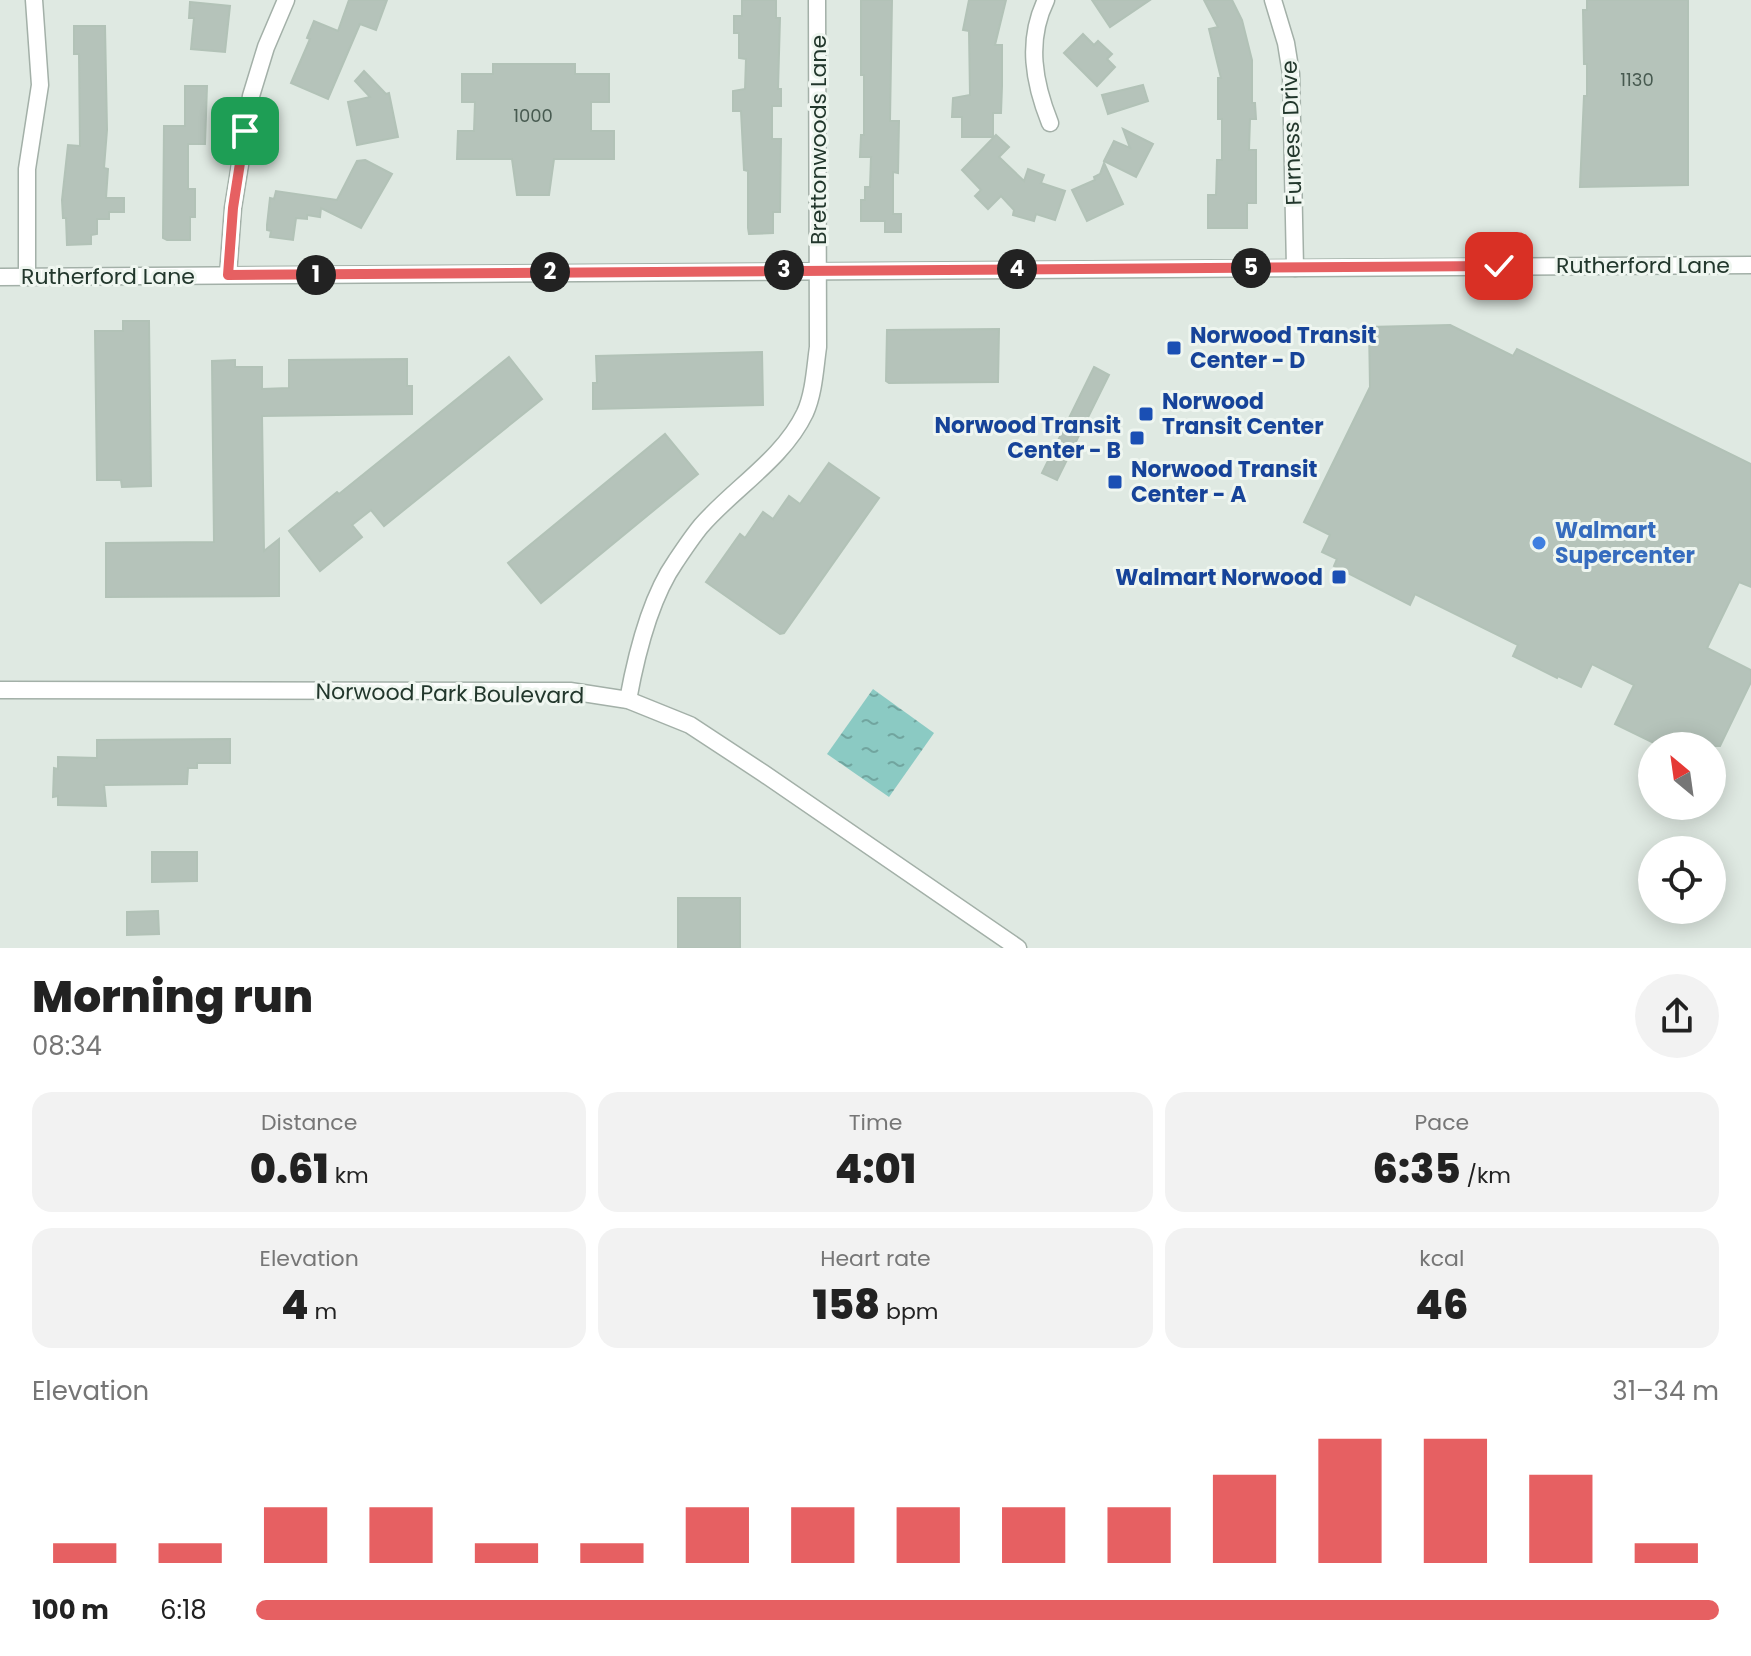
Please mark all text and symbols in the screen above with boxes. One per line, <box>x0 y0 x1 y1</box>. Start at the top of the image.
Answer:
street label: Brettonwoods Lane <box>803 35 834 245</box>
street label: Furness Drive <box>1273 60 1310 206</box>
house number: 1130 <box>1620 67 1654 92</box>
pin <box>211 97 279 165</box>
house number: 1000 <box>513 103 553 128</box>
icon: arrive <box>223 109 267 153</box>
pin <box>1465 232 1533 300</box>
icon: check <box>1477 244 1521 288</box>
pin: 5 <box>1231 248 1271 288</box>
pin: 4 <box>997 249 1037 289</box>
pin: 3 <box>764 250 804 290</box>
street label: Rutherford Lane <box>1556 250 1730 281</box>
pin: 2 <box>530 252 570 292</box>
text: 5 <box>1244 252 1258 283</box>
text: 4 <box>1010 253 1024 284</box>
text: 3 <box>777 254 791 285</box>
pin: 1 <box>296 255 336 295</box>
text: 2 <box>544 256 556 287</box>
text: 1 <box>312 259 320 290</box>
street label: Rutherford Lane <box>21 261 195 292</box>
place label: Norwood Transit Center - D <box>1190 320 1377 376</box>
marker: Norwood Transit Center - D <box>1165 339 1183 357</box>
place label: Norwood Transit Center <box>1162 386 1324 442</box>
marker: Norwood Transit Center <box>1137 405 1155 423</box>
place label: Norwood Transit Center - B <box>934 410 1121 466</box>
marker: Norwood Transit Center - B <box>1128 429 1146 447</box>
place label: Norwood Transit Center - A <box>1131 454 1318 510</box>
marker: Norwood Transit Center - A <box>1106 473 1124 491</box>
place label: Walmart Supercenter <box>1555 515 1695 571</box>
marker: Walmart Supercenter <box>1530 534 1548 552</box>
place label: Walmart Norwood <box>1115 562 1323 593</box>
marker: Walmart Norwood <box>1330 568 1348 586</box>
street label: Norwood Park Boulevard <box>315 676 585 711</box>
north arrow <box>1638 732 1726 820</box>
map controls <box>1638 732 1726 924</box>
button: locate <box>1638 836 1726 924</box>
text: Morning run <box>32 966 313 1027</box>
button: share <box>1635 974 1719 1058</box>
text: 08:34 <box>32 1028 102 1064</box>
text: Distance <box>261 1107 357 1138</box>
text: Time <box>849 1107 902 1138</box>
text: Pace <box>1415 1107 1469 1138</box>
text: 0.61 <box>250 1141 329 1197</box>
text: 4:01 <box>835 1141 916 1197</box>
text: 6:35 <box>1373 1141 1461 1197</box>
text: km <box>329 1160 369 1191</box>
text: /km <box>1461 1160 1511 1191</box>
text: Elevation <box>260 1243 359 1274</box>
text: Heart rate <box>820 1243 931 1274</box>
text: kcal <box>1419 1243 1464 1274</box>
text: 4 <box>281 1277 309 1333</box>
text: 158 <box>812 1277 880 1333</box>
text: 46 <box>1415 1277 1468 1333</box>
text: m <box>309 1296 337 1327</box>
text: bpm <box>880 1296 939 1327</box>
text: Elevation <box>32 1373 149 1409</box>
text: 31–34 m <box>1612 1373 1719 1409</box>
text: 100 m <box>32 1592 109 1628</box>
text: 6:18 <box>160 1592 207 1628</box>

